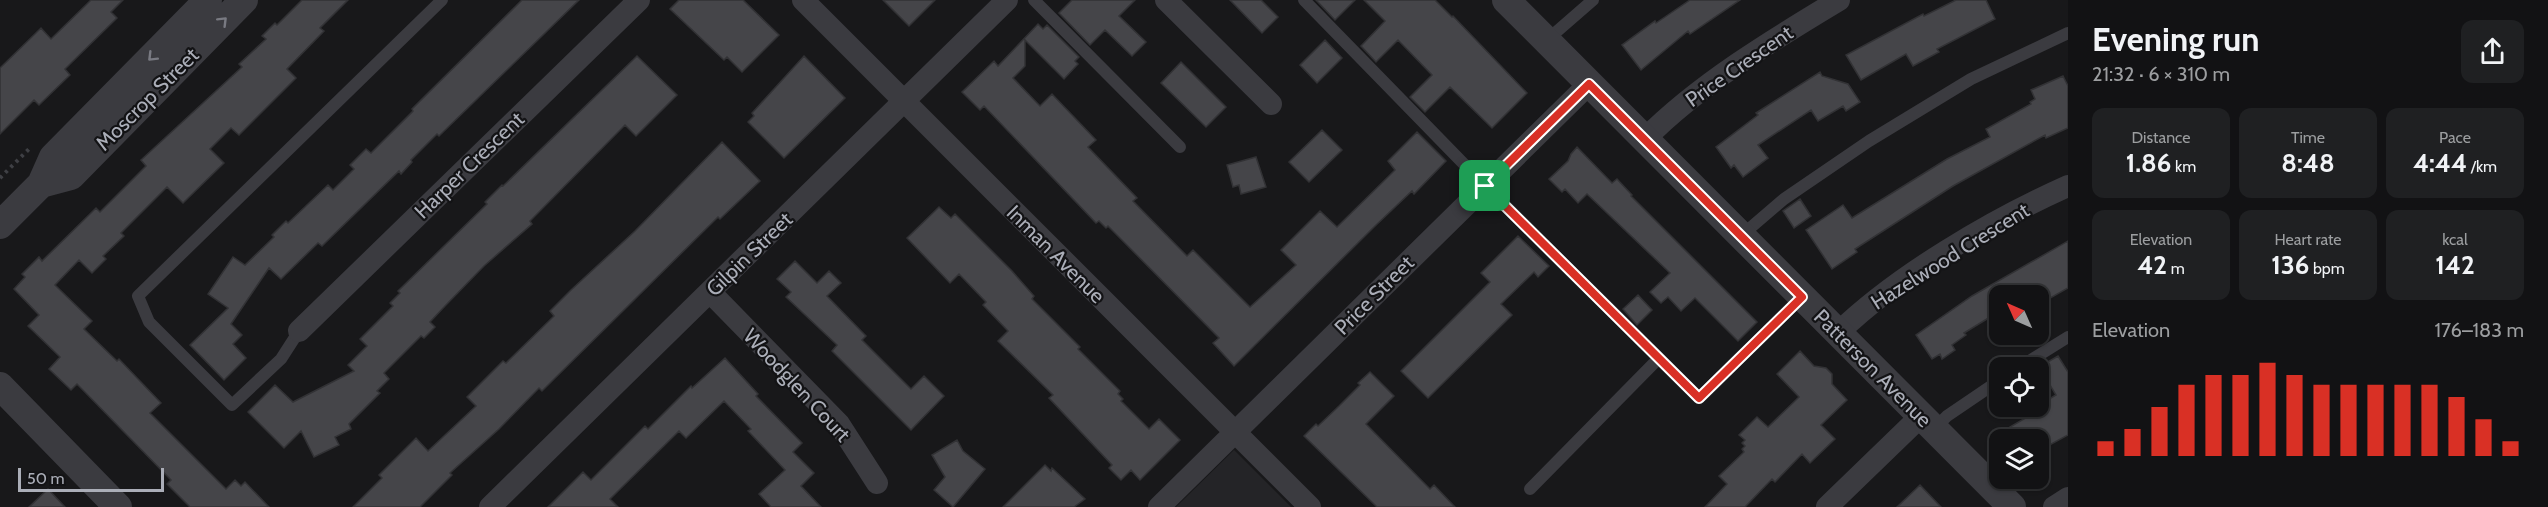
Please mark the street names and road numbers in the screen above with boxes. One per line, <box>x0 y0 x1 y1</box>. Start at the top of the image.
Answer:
street label: Price Crescent <box>1681 20 1797 112</box>
street label: Moscrop Street <box>90 42 204 156</box>
street label: Harper Crescent <box>409 107 529 223</box>
street label: Hazelwood Crescent <box>1866 197 2034 315</box>
street label: Inman Avenue <box>1002 200 1110 308</box>
street label: Gilpin Street <box>701 207 797 301</box>
street label: Price Street <box>1329 250 1419 340</box>
street label: Patterson Avenue <box>1809 304 1937 432</box>
street label: Woodglen Court <box>738 323 856 447</box>

